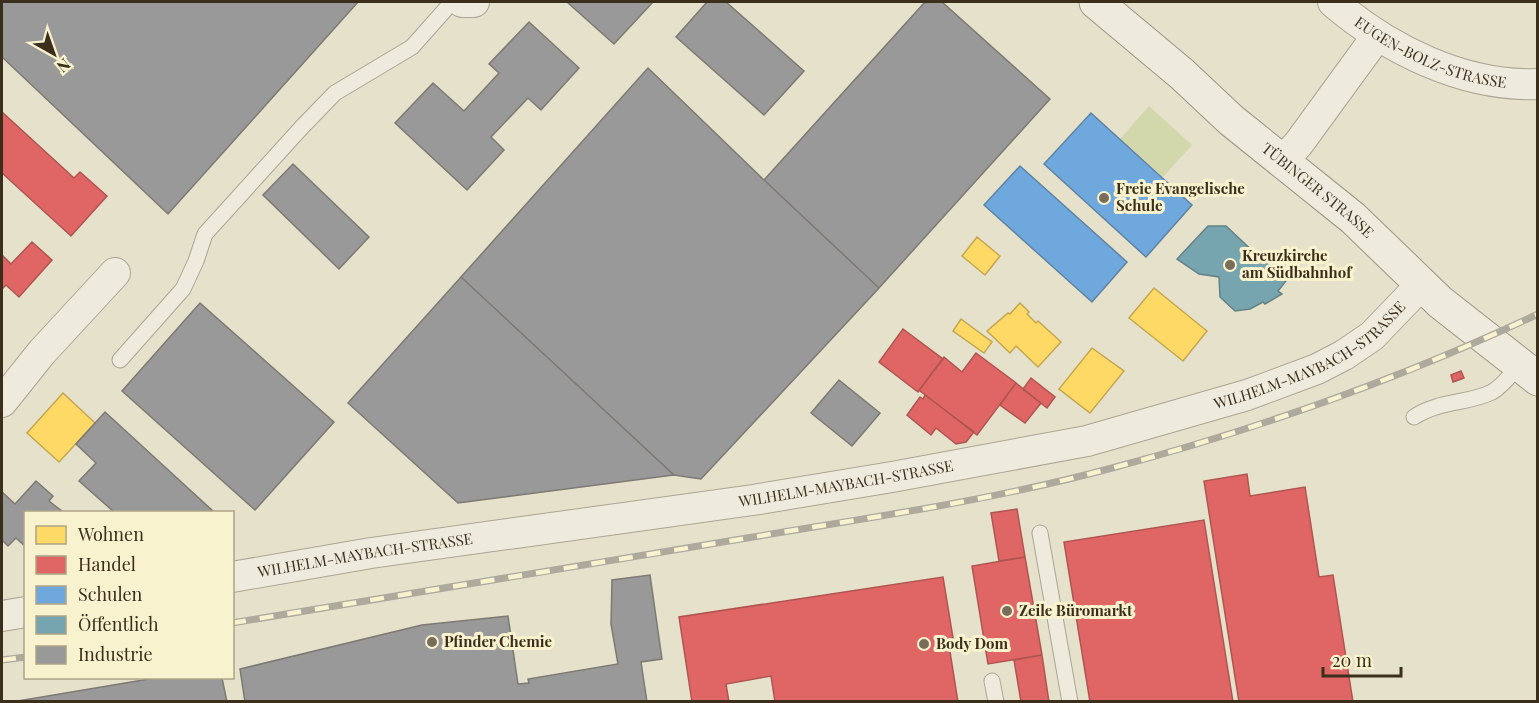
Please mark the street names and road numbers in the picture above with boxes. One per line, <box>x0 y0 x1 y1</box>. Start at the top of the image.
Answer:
street label: EUGEN-BOLZ-STRASSE <box>1351 12 1508 92</box>
street label: TÜBINGER STRASSE <box>1258 138 1379 242</box>
street label: WILHELM-MAYBACH-STRASSE <box>1210 296 1409 413</box>
street label: WILHELM-MAYBACH-STRASSE <box>736 455 955 511</box>
street label: WILHELM-MAYBACH-STRASSE <box>255 528 474 582</box>

